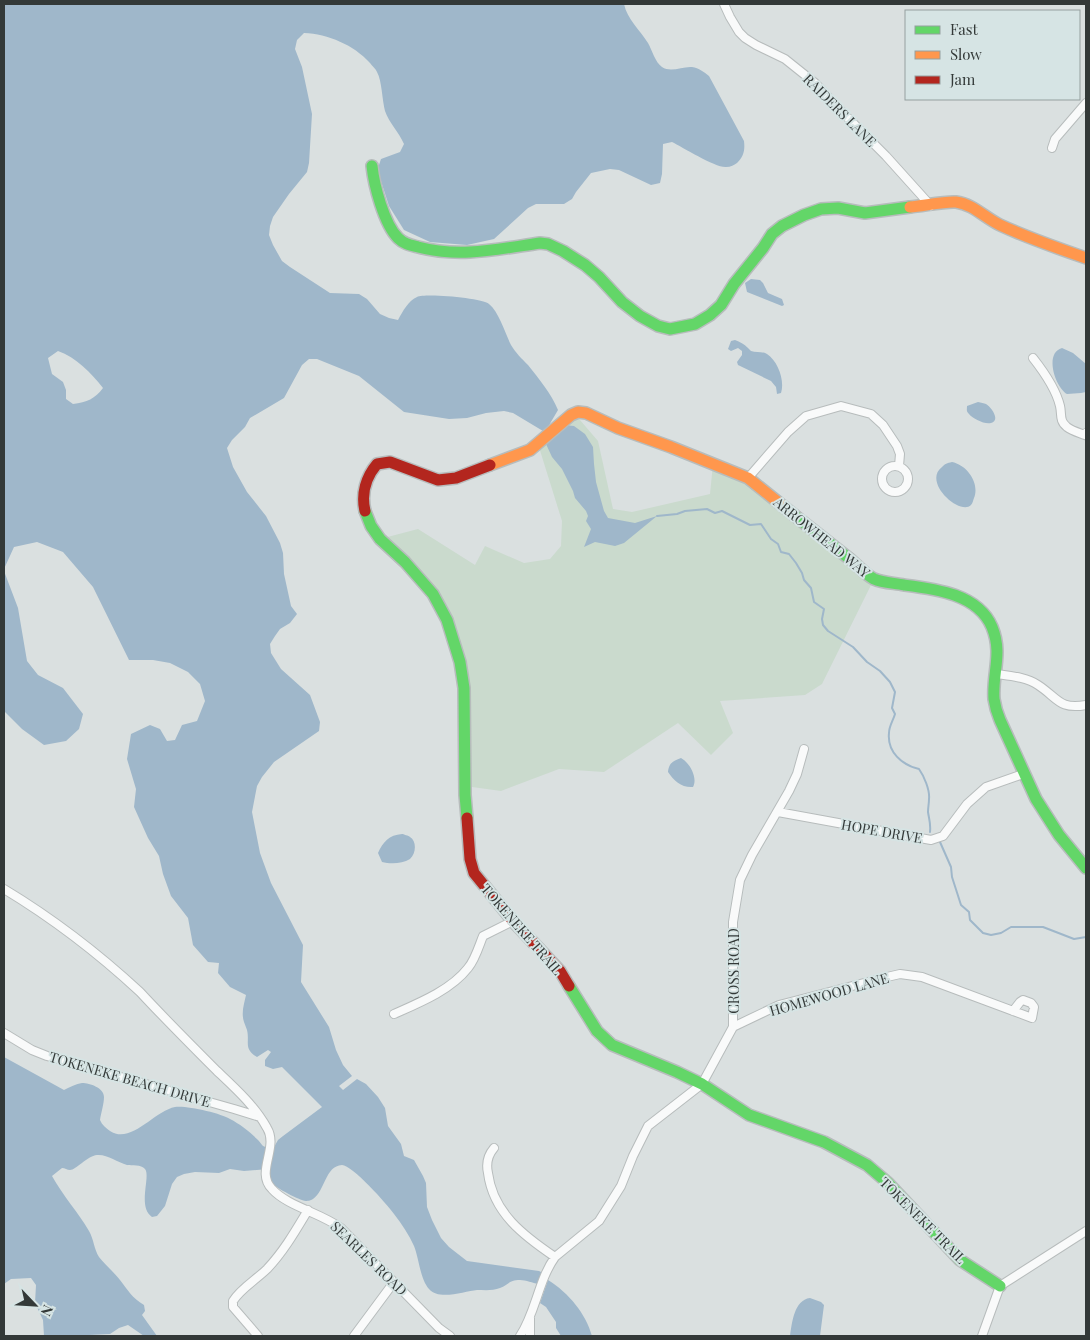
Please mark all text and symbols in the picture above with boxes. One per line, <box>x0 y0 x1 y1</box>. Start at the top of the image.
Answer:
legend <box>905 10 1080 100</box>
text: Fast <box>950 19 979 39</box>
text: Slow <box>950 44 982 64</box>
street label: RAIDERS LANE <box>799 69 881 151</box>
text: Jam <box>949 69 976 89</box>
street label: ARROWHEAD WAY <box>769 492 875 582</box>
street label: HOPE DRIVE <box>840 815 924 847</box>
street label: TOKENEKE TRAIL <box>477 879 567 979</box>
street label: CROSS ROAD <box>724 928 743 1014</box>
street label: HOMEWOOD LANE <box>767 968 891 1020</box>
street label: TOKENEKE BEACH DRIVE <box>47 1047 213 1111</box>
street label: TOKENEKE TRAIL <box>876 1173 970 1267</box>
street label: SEARLES ROAD <box>327 1217 411 1299</box>
north arrow <box>10 1280 60 1330</box>
text: N <box>36 1302 58 1319</box>

